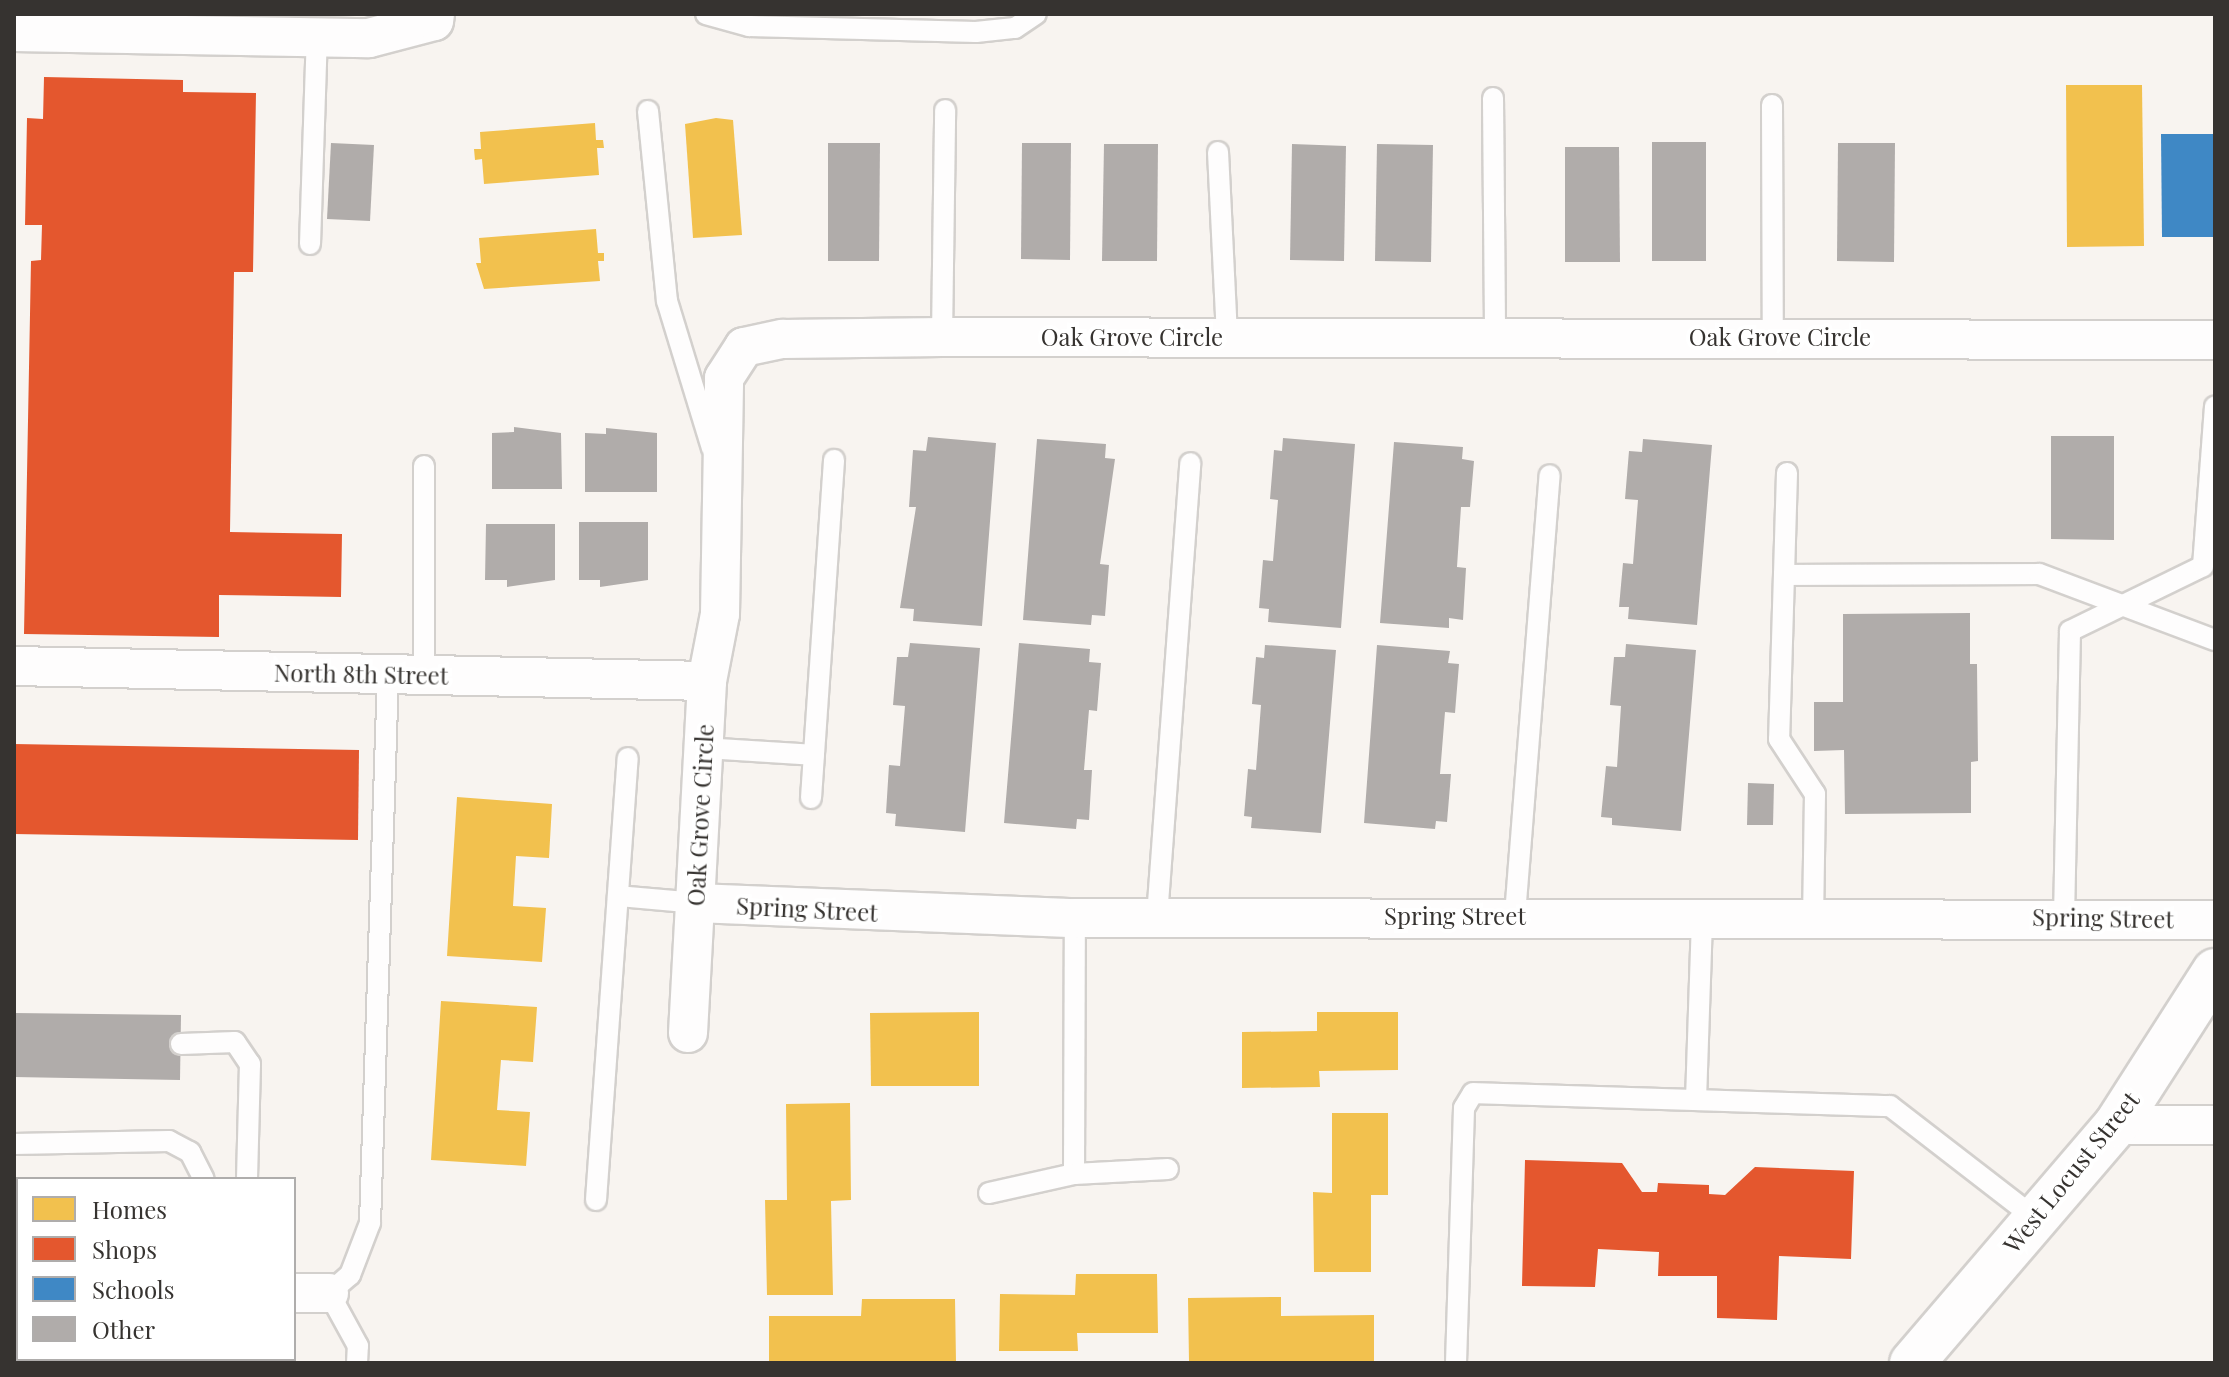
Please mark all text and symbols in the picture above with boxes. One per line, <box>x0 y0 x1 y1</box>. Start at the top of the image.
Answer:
street label: Oak Grove Circle <box>1041 323 1223 351</box>
street label: Oak Grove Circle <box>1689 323 1871 351</box>
street label: North 8th Street <box>274 658 448 690</box>
street label: Oak Grove Circle <box>681 723 719 907</box>
street label: Spring Street <box>735 891 879 927</box>
street label: Spring Street <box>1384 902 1526 930</box>
street label: Spring Street <box>2032 902 2174 934</box>
street label: West Locust Street <box>1997 1085 2145 1259</box>
legend <box>16 1177 296 1361</box>
text: Homes <box>92 1193 167 1225</box>
text: Shops <box>92 1233 157 1265</box>
text: Schools <box>92 1273 174 1305</box>
text: Other <box>92 1313 155 1345</box>

